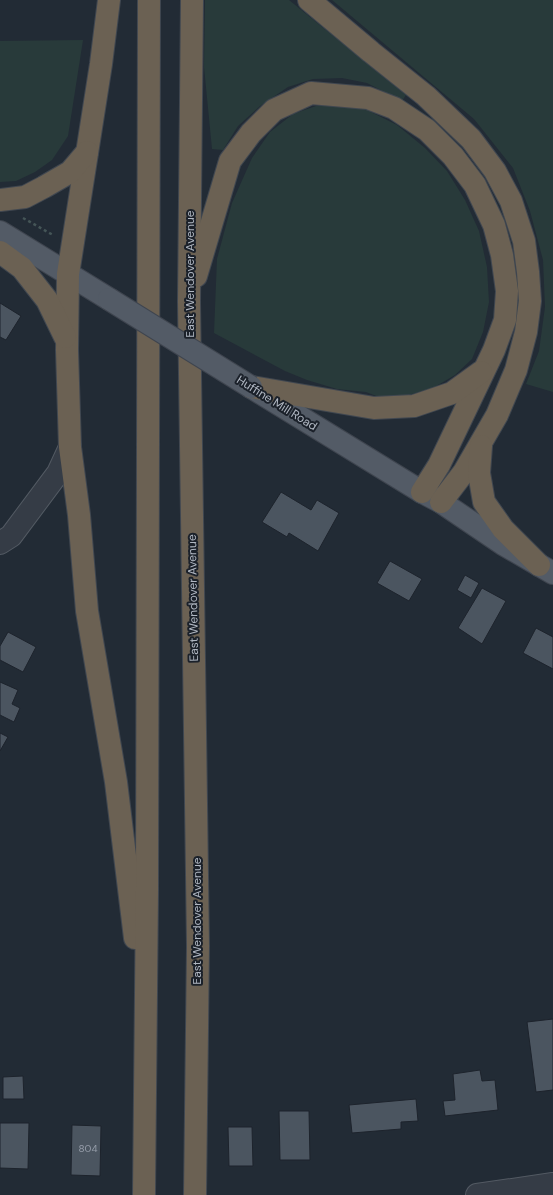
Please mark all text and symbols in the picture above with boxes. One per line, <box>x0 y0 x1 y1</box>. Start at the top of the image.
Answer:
street label: East Wendover Avenue <box>182 210 198 338</box>
street label: Huffine Mill Road <box>234 372 320 434</box>
street label: East Wendover Avenue <box>184 534 202 662</box>
street label: East Wendover Avenue <box>189 857 205 985</box>
house number: 804 <box>79 1142 98 1155</box>

